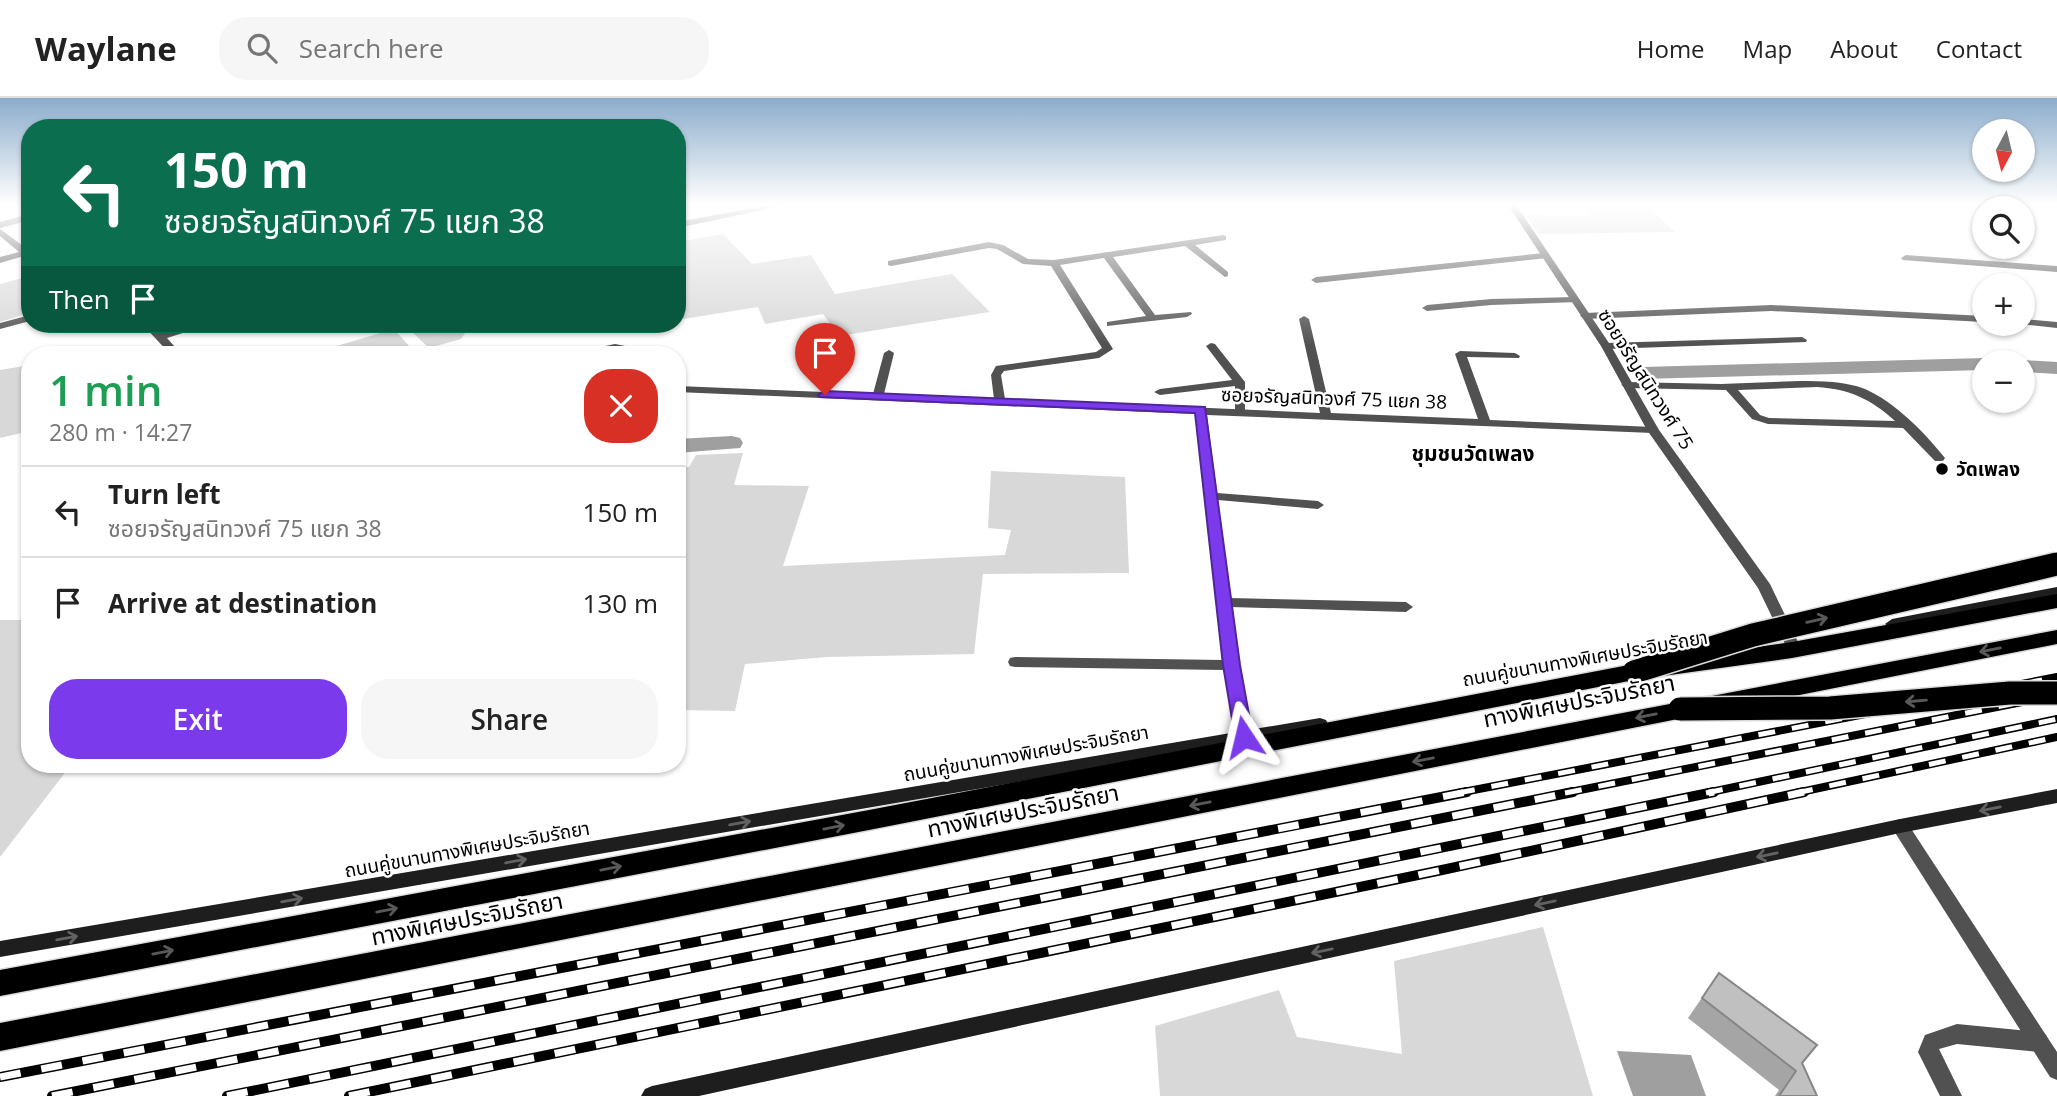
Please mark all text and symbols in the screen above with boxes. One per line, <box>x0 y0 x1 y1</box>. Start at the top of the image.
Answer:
search box <box>219 17 709 80</box>
text: Waylane <box>35 26 177 71</box>
icon: search <box>243 29 281 67</box>
text: Search here <box>299 30 444 66</box>
text: Home <box>1637 32 1705 65</box>
text: Map <box>1743 32 1792 65</box>
text: About <box>1830 32 1898 65</box>
text: Contact <box>1936 32 2022 65</box>
north arrow <box>1972 119 2035 182</box>
map controls <box>1972 119 2035 413</box>
text: 150 m <box>164 136 309 202</box>
icon: left <box>49 147 140 238</box>
button: search <box>1972 196 2035 259</box>
text: ซอยจรัญสนิทวงศ์ 75 แยก 38 <box>164 199 545 242</box>
button: + <box>1972 273 2035 336</box>
icon: arrive <box>124 280 162 318</box>
text: Then <box>49 281 110 317</box>
street label: ซอยจรัญสนิทวงศ์ 75 <box>1592 304 1700 454</box>
pin <box>795 323 855 395</box>
icon: arrive <box>806 334 844 372</box>
button: − <box>1972 350 2035 413</box>
text: 1 min <box>49 361 162 418</box>
button: close <box>584 369 658 443</box>
street label: ซอยจรัญสนิทวงศ์ 75 แยก 38 <box>1221 381 1447 415</box>
text: 280 m · 14:27 <box>49 416 192 448</box>
district label: ชุมชนวัดเพลง <box>1411 439 1535 467</box>
place label: วัดเพลง <box>1956 456 2020 482</box>
marker: วัดเพลง <box>1934 461 1950 477</box>
text: Turn left <box>108 476 220 512</box>
icon: left <box>49 493 87 531</box>
text: 150 m <box>583 494 658 530</box>
text: ซอยจรัญสนิทวงศ์ 75 แยก 38 <box>108 512 382 544</box>
icon: arrive <box>49 584 87 622</box>
text: Arrive at destination <box>108 585 377 621</box>
text: 130 m <box>583 585 658 621</box>
one-way arrow <box>1805 613 1828 626</box>
street label: ถนนคู่ขนานทางพิเศษประจิมรัถยา <box>1460 624 1710 692</box>
one-way arrow <box>1979 643 2002 657</box>
street label: ทางพิเศษประจิมรัถยา <box>1480 666 1677 734</box>
button: Exit <box>49 679 347 759</box>
button: Share <box>361 679 658 759</box>
one-way arrow <box>1905 695 1927 708</box>
position arrow <box>1207 700 1281 774</box>
one-way arrow <box>1635 709 1658 723</box>
street label: ถนนคู่ขนานทางพิเศษประจิมรัถยา <box>901 719 1151 787</box>
one-way arrow <box>1412 754 1435 767</box>
street label: ทางพิเศษประจิมรัถยา <box>924 776 1121 844</box>
one-way arrow <box>1189 798 1212 812</box>
one-way arrow <box>1979 802 2002 816</box>
street label: ถนนคู่ขนานทางพิเศษประจิมรัถยา <box>342 815 592 883</box>
one-way arrow <box>728 816 751 829</box>
one-way arrow <box>822 819 845 833</box>
one-way arrow <box>1756 848 1779 862</box>
one-way arrow <box>504 854 527 868</box>
one-way arrow <box>599 861 622 875</box>
street label: ทางพิเศษประจิมรัถยา <box>368 884 565 952</box>
one-way arrow <box>280 893 302 906</box>
one-way arrow <box>1534 896 1557 910</box>
one-way arrow <box>375 903 398 917</box>
one-way arrow <box>55 931 78 944</box>
one-way arrow <box>1311 944 1334 958</box>
one-way arrow <box>151 945 174 958</box>

